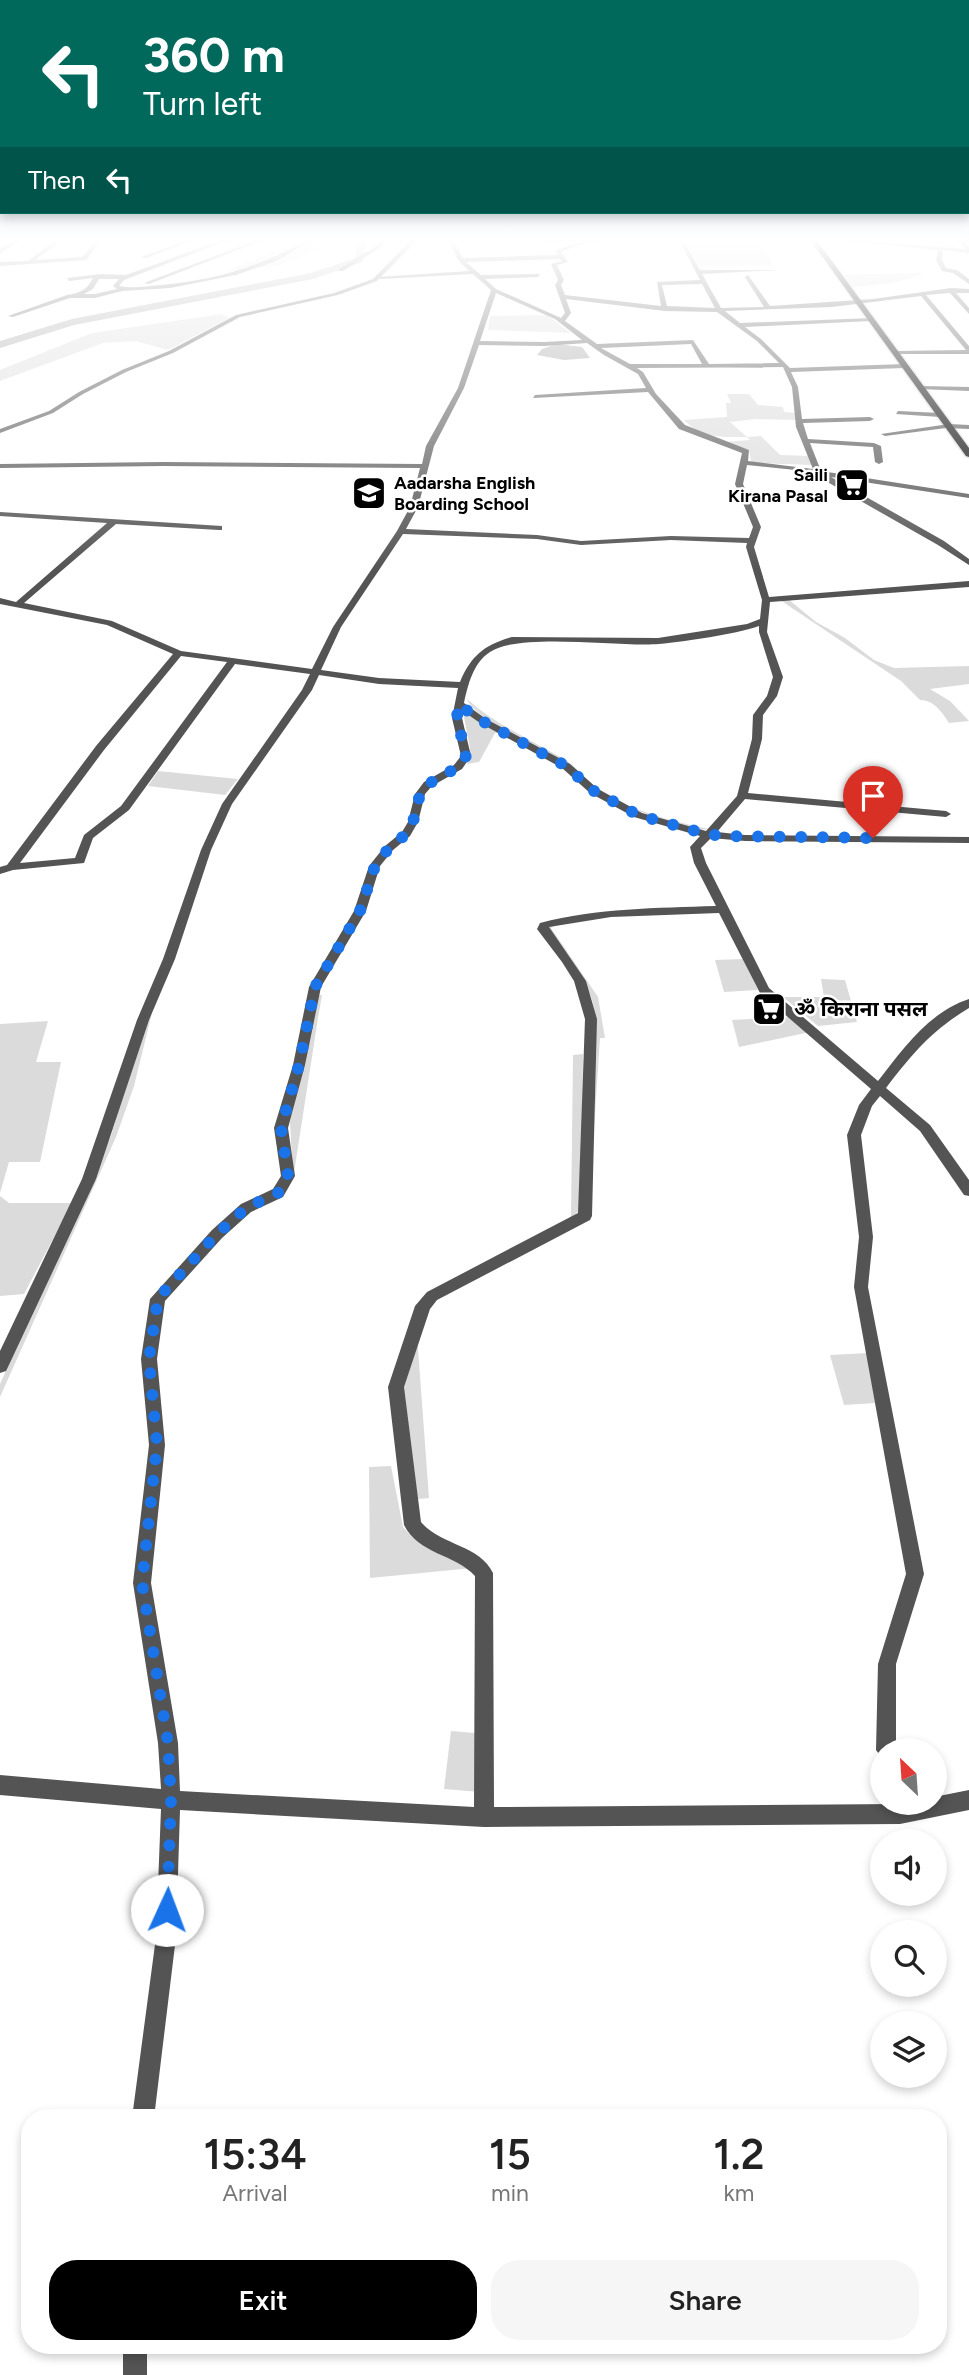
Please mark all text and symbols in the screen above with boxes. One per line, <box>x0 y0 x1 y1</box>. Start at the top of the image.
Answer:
text: 360 m <box>143 25 285 84</box>
icon: left <box>28 28 119 119</box>
text: Turn left <box>143 85 262 123</box>
icon: left <box>100 161 138 199</box>
text: Then <box>28 164 86 196</box>
place label: Saili Kirana Pasal <box>728 464 828 507</box>
supermarket icon: Saili Kirana Pasal <box>833 466 871 504</box>
place label: Aadarsha English Boarding School <box>394 472 535 515</box>
school or university icon: Aadarsha English Boarding School <box>350 474 388 512</box>
pin <box>843 766 903 838</box>
icon: arrive <box>854 777 892 815</box>
supermarket icon: ॐ किराना पसल <box>750 990 788 1028</box>
place label: ॐ किराना पसल <box>794 996 928 1021</box>
north arrow <box>870 1738 947 1815</box>
map controls <box>870 1738 947 2088</box>
button: sound <box>870 1829 947 1906</box>
position arrow <box>130 1873 204 1947</box>
button: search <box>870 1920 947 1997</box>
button: layers <box>870 2011 947 2088</box>
text: 15:34 <box>203 2129 307 2180</box>
text: 15 <box>489 2129 531 2180</box>
text: 1.2 <box>713 2129 765 2180</box>
text: Arrival <box>223 2179 287 2207</box>
text: min <box>491 2179 529 2207</box>
text: km <box>724 2179 754 2207</box>
button: Exit <box>49 2260 477 2340</box>
button: Share <box>491 2260 919 2340</box>

